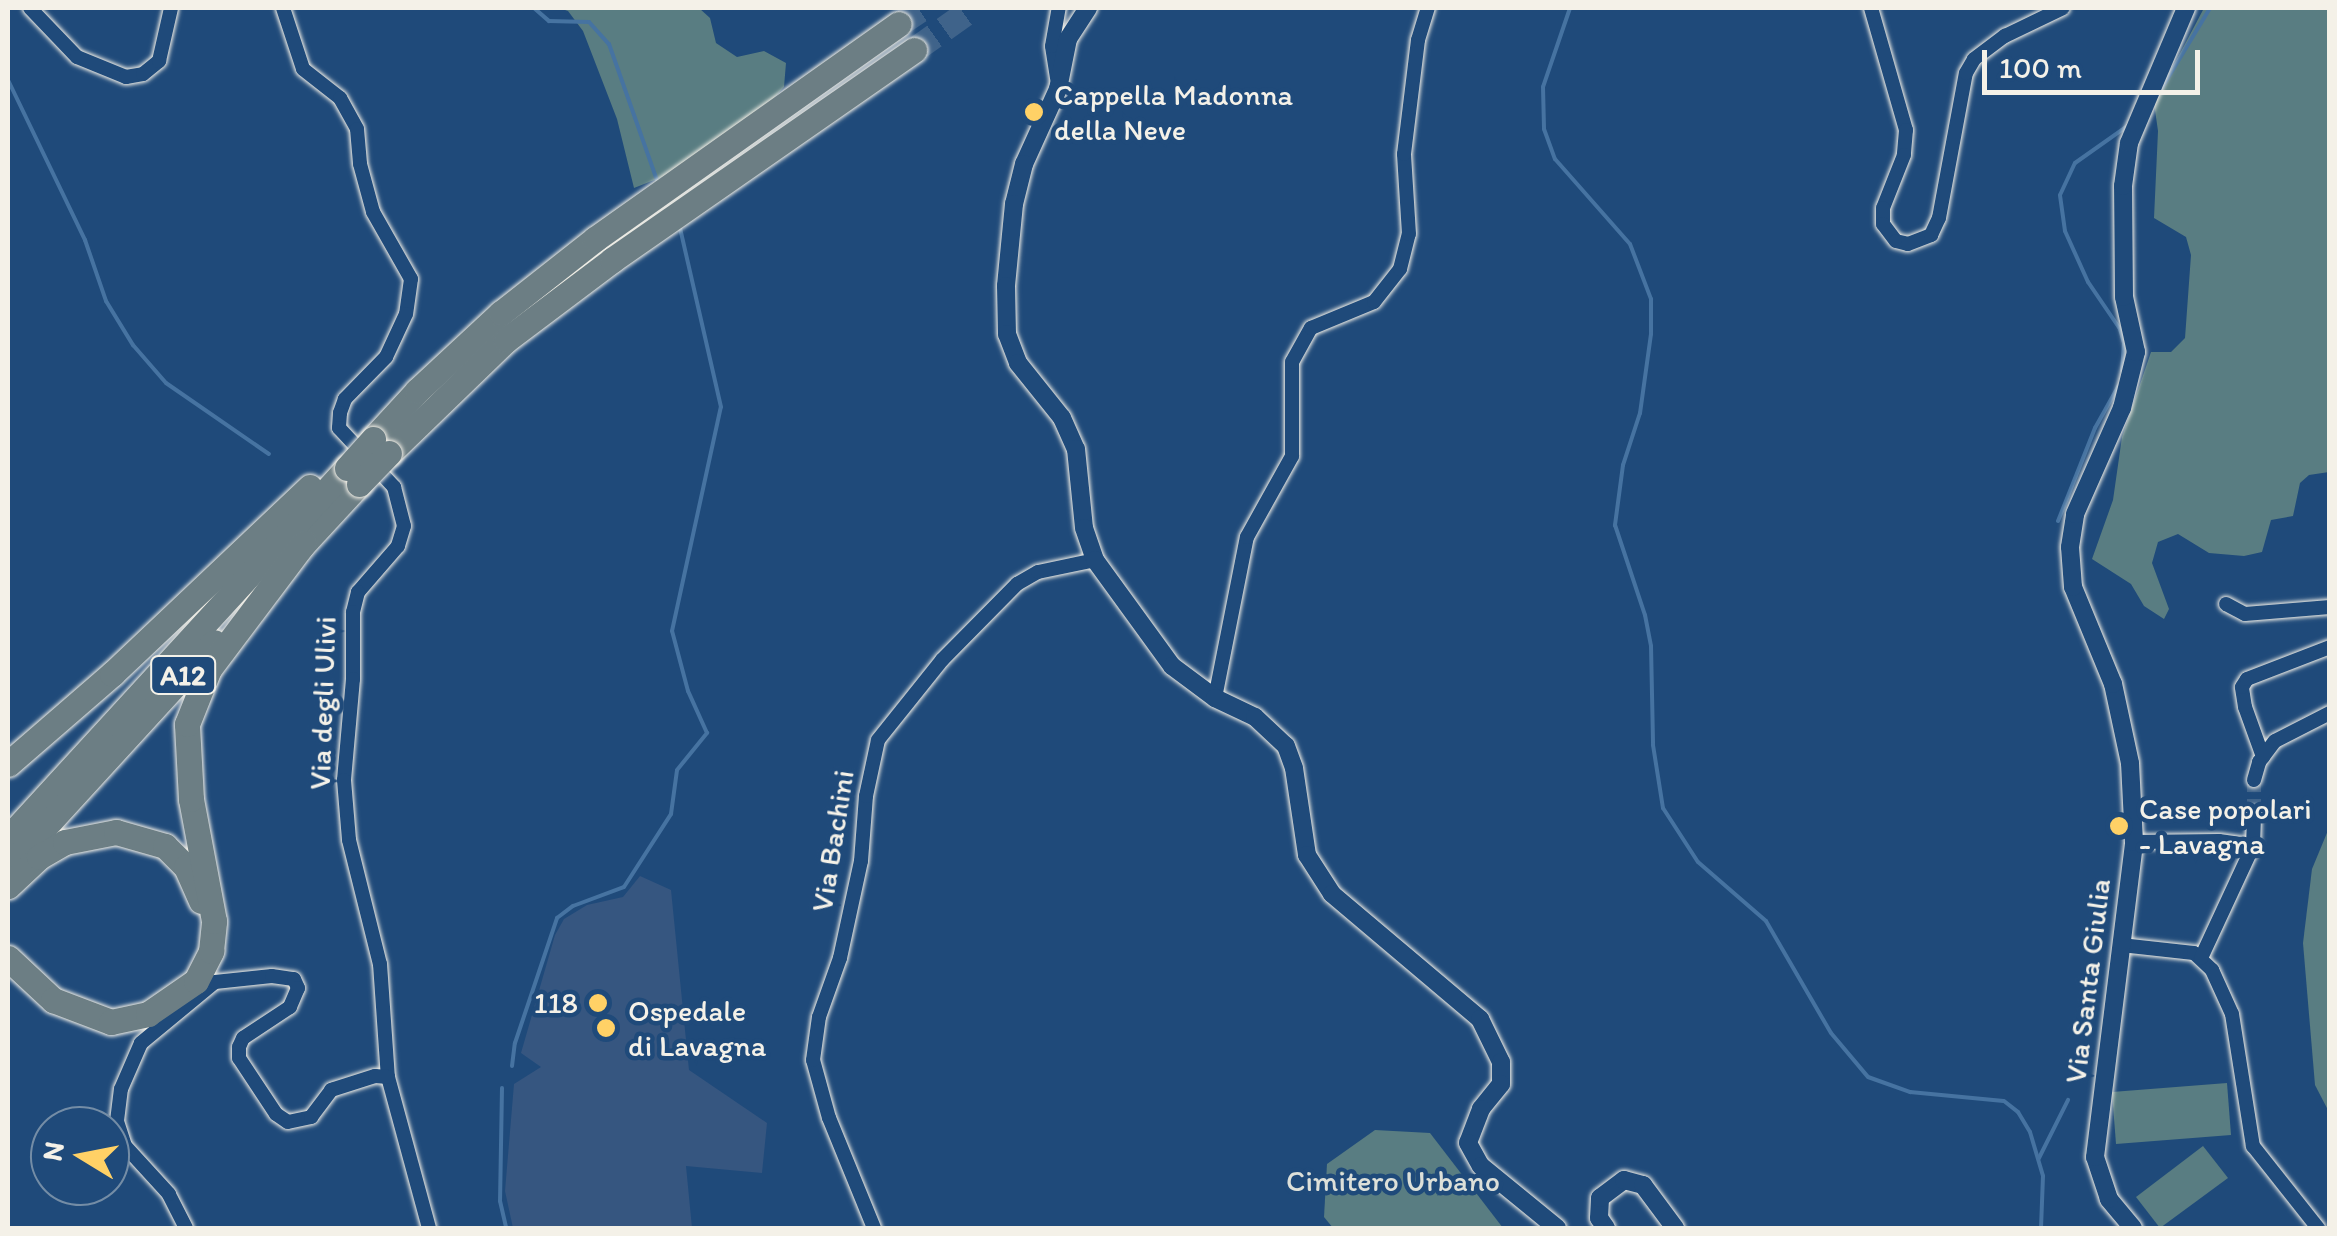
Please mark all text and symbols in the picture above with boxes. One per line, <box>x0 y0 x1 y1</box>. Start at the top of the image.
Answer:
scale bar <box>1987 30 2204 92</box>
text: 100 m <box>1999 49 2082 86</box>
place label: Cappella Madonna della Neve <box>1054 77 1293 148</box>
marker: Cappella Madonna della Neve <box>1023 101 1045 123</box>
street label: Via degli Ulivi <box>302 616 344 790</box>
road number: A12 <box>148 652 218 698</box>
street label: Via Bachini <box>804 767 862 915</box>
place label: Case popolari - Lavagna <box>2139 791 2313 862</box>
marker: Case popolari - Lavagna <box>2108 815 2130 837</box>
street label: Via Santa Giulia <box>2058 877 2118 1085</box>
place label: 118 <box>534 985 578 1021</box>
marker: 118 <box>587 992 609 1014</box>
place label: Ospedale di Lavagna <box>628 993 766 1064</box>
marker: Ospedale di Lavagna <box>593 1015 619 1041</box>
north arrow <box>30 1106 130 1206</box>
text: N <box>34 1139 71 1163</box>
park label: Cimitero Urbano <box>1286 1163 1500 1199</box>

